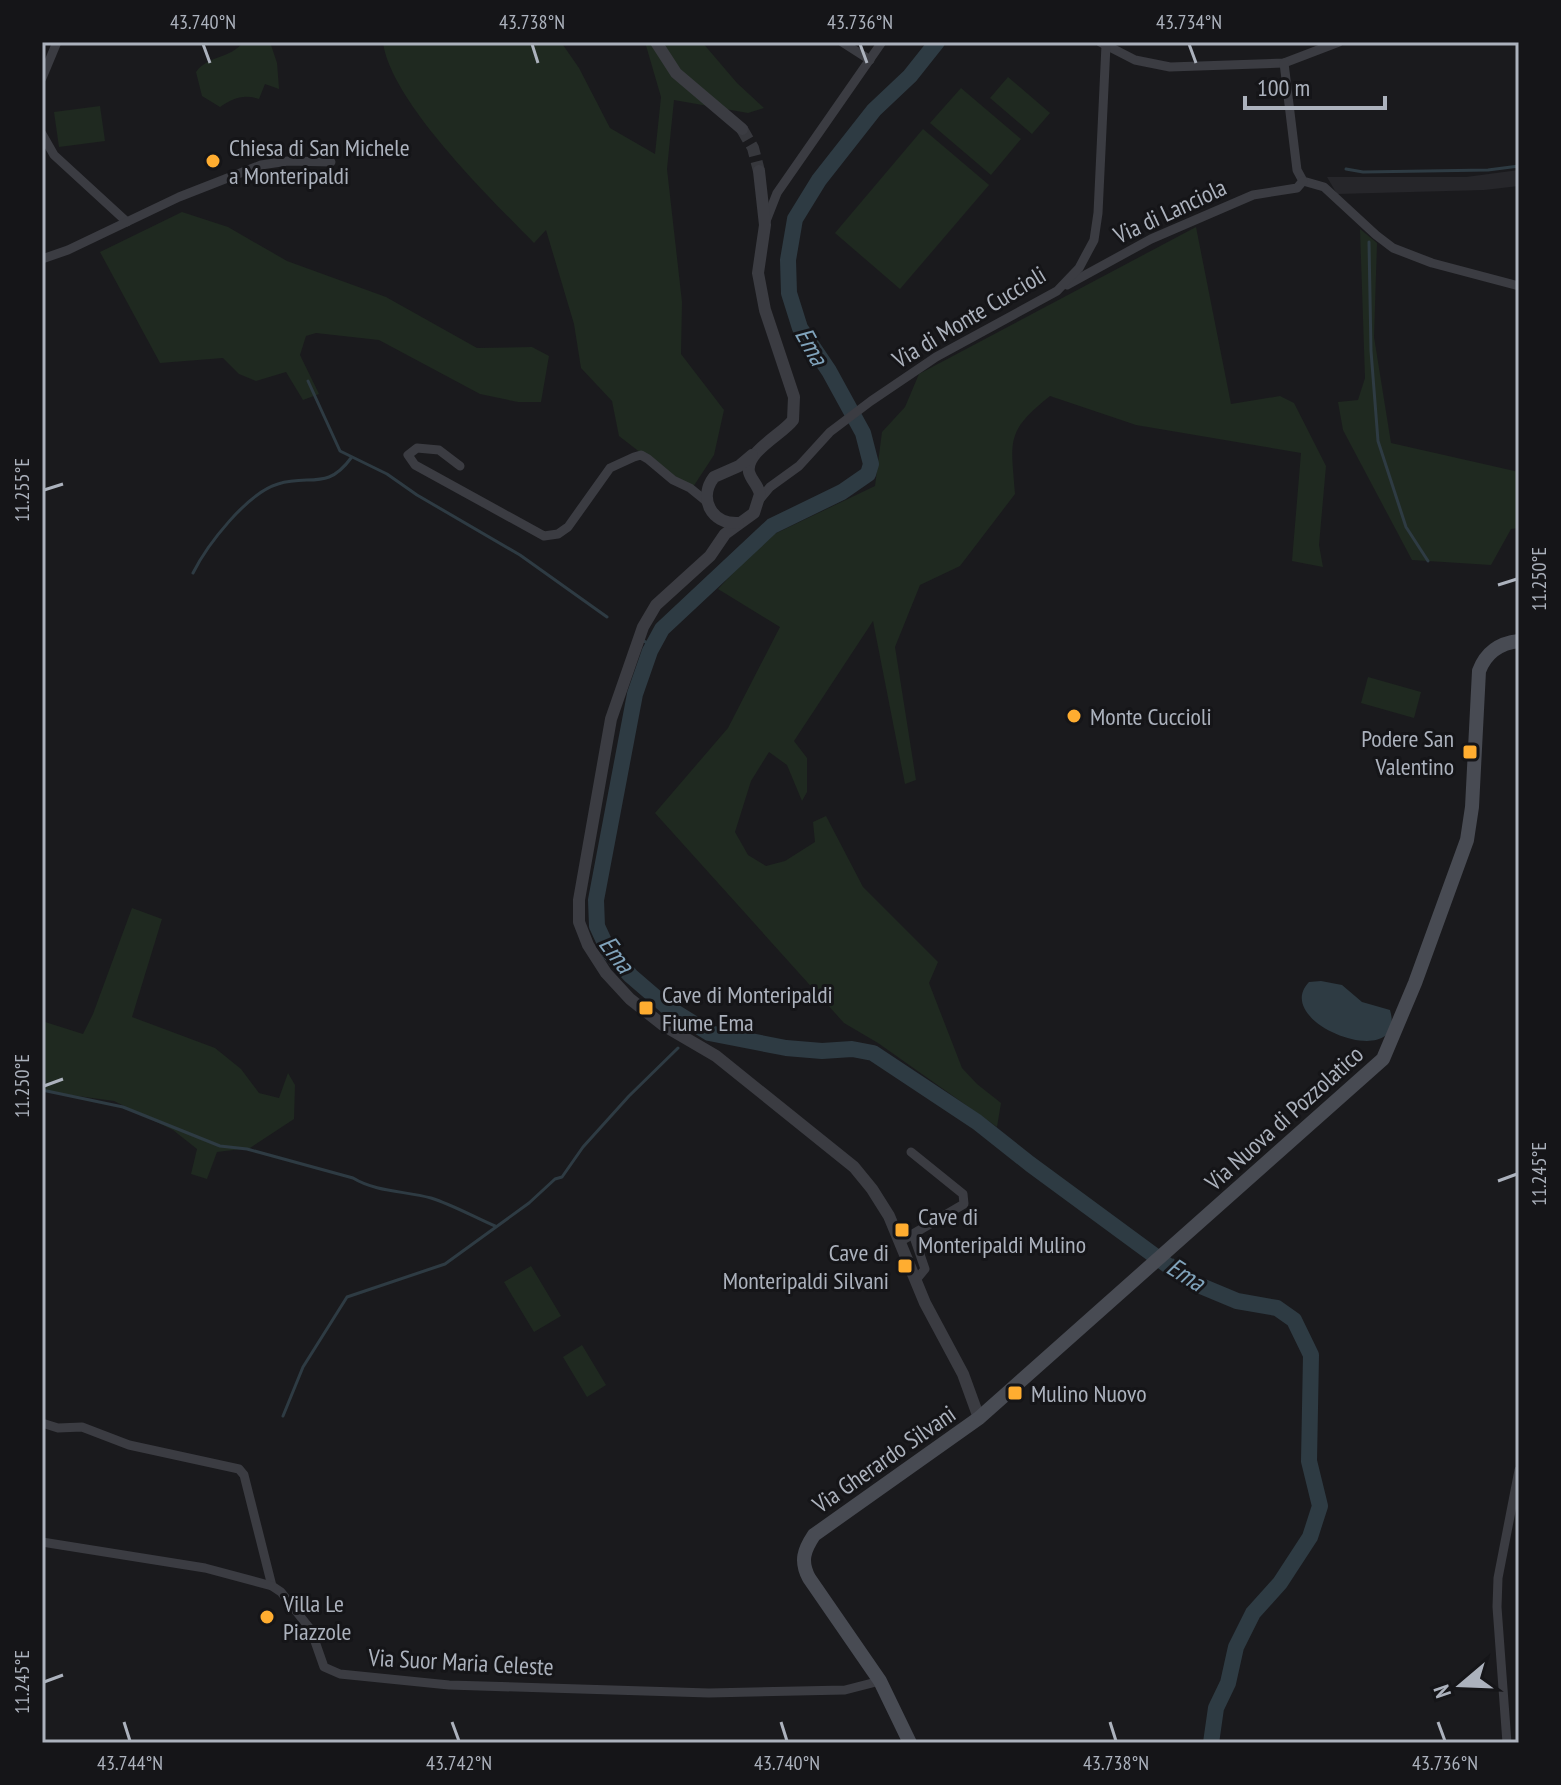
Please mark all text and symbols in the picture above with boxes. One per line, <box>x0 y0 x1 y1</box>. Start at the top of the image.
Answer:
text: 43.740°N <box>170 9 236 35</box>
text: 43.738°N <box>499 9 565 35</box>
text: 43.736°N <box>827 9 893 35</box>
text: 43.734°N <box>1156 9 1222 35</box>
scale bar <box>1245 60 1385 110</box>
text: 100 m <box>1257 72 1310 103</box>
place label: Chiesa di San Michele a Monteripaldi <box>229 132 410 191</box>
marker: Chiesa di San Michele a Monteripaldi <box>204 152 222 170</box>
street label: Via di Lanciola <box>1108 171 1231 251</box>
street label: Via di Monte Cuccioli <box>886 259 1051 375</box>
water label: Ema <box>788 321 837 372</box>
text: 11.255°E <box>9 458 35 522</box>
text: 11.250°E <box>1526 547 1552 611</box>
place label: Monte Cuccioli <box>1090 701 1212 732</box>
marker: Monte Cuccioli <box>1065 707 1083 725</box>
place label: Podere San Valentino <box>1361 723 1454 782</box>
marker: Podere San Valentino <box>1461 743 1479 761</box>
water label: Ema <box>592 929 643 981</box>
place label: Cave di Monteripaldi Fiume Ema <box>662 979 833 1038</box>
marker: Cave di Monteripaldi Fiume Ema <box>637 999 655 1017</box>
street label: Via Nuova di Pozzolatico <box>1198 1039 1370 1198</box>
text: 11.250°E <box>9 1054 35 1118</box>
text: 11.245°E <box>1526 1142 1552 1206</box>
place label: Cave di Monteripaldi Mulino <box>918 1201 1086 1260</box>
marker: Cave di Monteripaldi Mulino <box>893 1221 911 1239</box>
place label: Cave di Monteripaldi Silvani <box>723 1237 889 1296</box>
water label: Ema <box>1161 1250 1212 1299</box>
marker: Cave di Monteripaldi Silvani <box>896 1257 914 1275</box>
place label: Mulino Nuovo <box>1031 1378 1147 1409</box>
marker: Mulino Nuovo <box>1006 1384 1024 1402</box>
street label: Via Gherardo Silvani <box>806 1398 962 1520</box>
place label: Villa Le Piazzole <box>282 1588 352 1647</box>
marker: Villa Le Piazzole <box>258 1608 276 1626</box>
street label: Via Suor Maria Celeste <box>367 1642 554 1682</box>
north arrow <box>1421 1645 1501 1725</box>
text: 11.245°E <box>9 1650 35 1714</box>
text: N <box>1427 1681 1457 1702</box>
text: 43.744°N <box>97 1750 163 1776</box>
text: 43.742°N <box>426 1750 492 1776</box>
text: 43.740°N <box>754 1750 820 1776</box>
text: 43.738°N <box>1083 1750 1149 1776</box>
text: 43.736°N <box>1412 1750 1478 1776</box>

